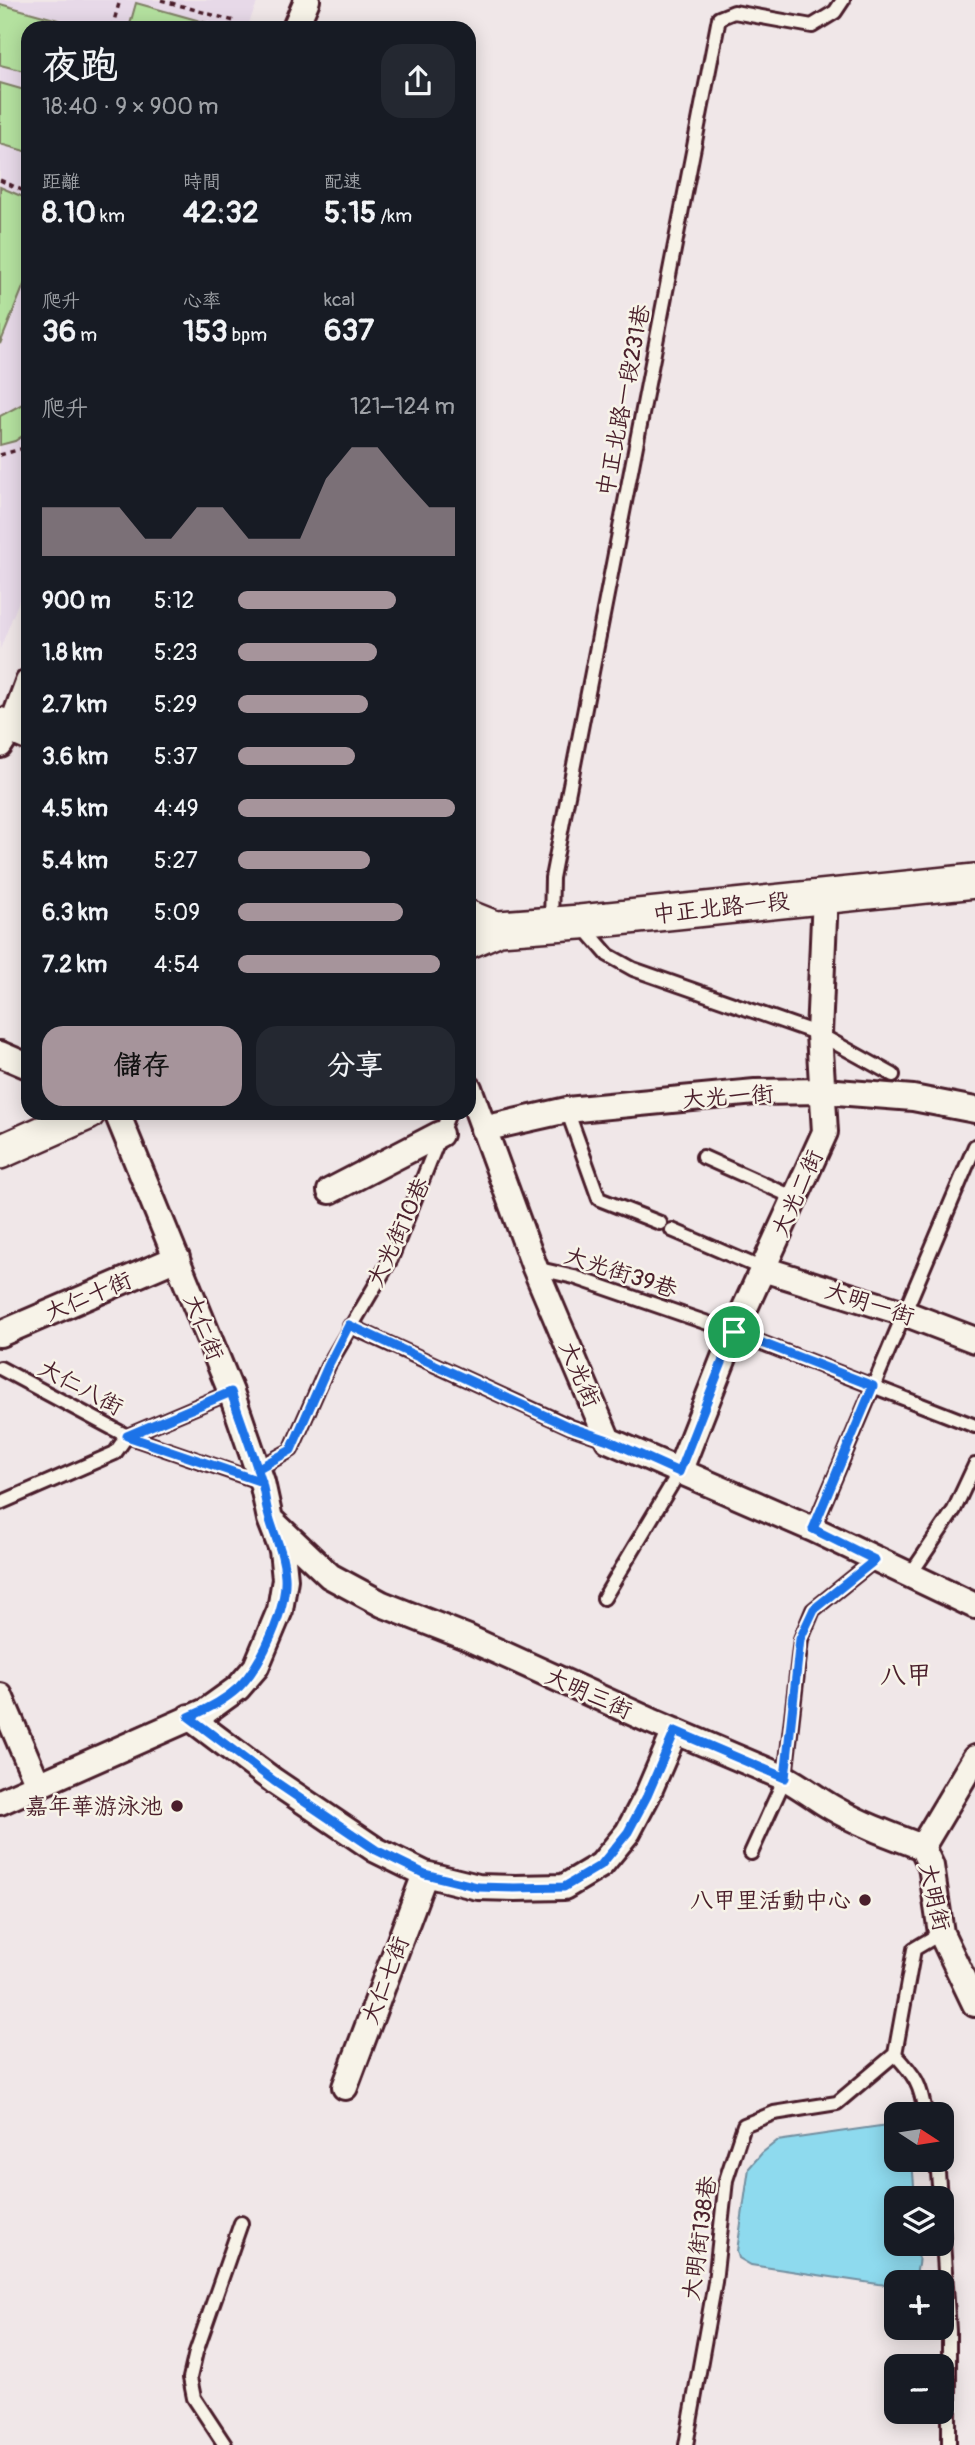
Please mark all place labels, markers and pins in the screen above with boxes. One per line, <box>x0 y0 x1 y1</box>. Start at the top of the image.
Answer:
pin <box>704 1302 764 1362</box>
place label: 嘉年華游泳池 <box>25 1792 163 1821</box>
marker: 嘉年華游泳池 <box>169 1798 185 1814</box>
place label: 八甲里活動中心 <box>690 1886 851 1915</box>
marker: 八甲里活動中心 <box>857 1892 873 1908</box>

